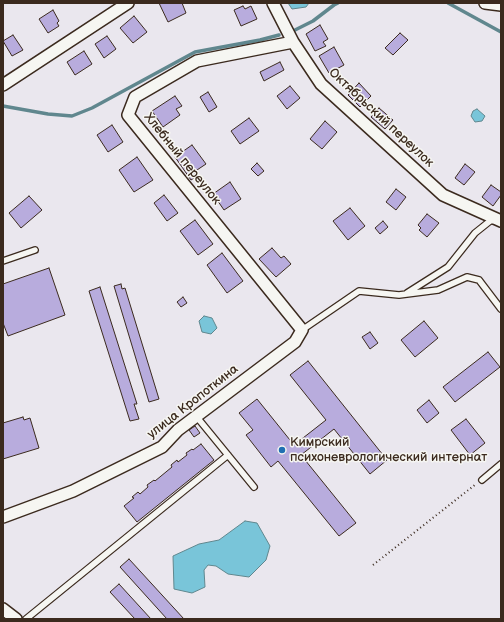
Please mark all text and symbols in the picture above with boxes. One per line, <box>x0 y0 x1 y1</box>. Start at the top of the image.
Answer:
street label: Октябрьский переулок <box>325 65 437 171</box>
street label: Хлебный переулок <box>140 110 224 208</box>
street label: улица Кропоткина <box>144 362 242 442</box>
place label: Кимрский психоневрологический интернат <box>290 435 487 466</box>
marker: Кимрский психоневрологический интернат <box>277 445 287 455</box>

